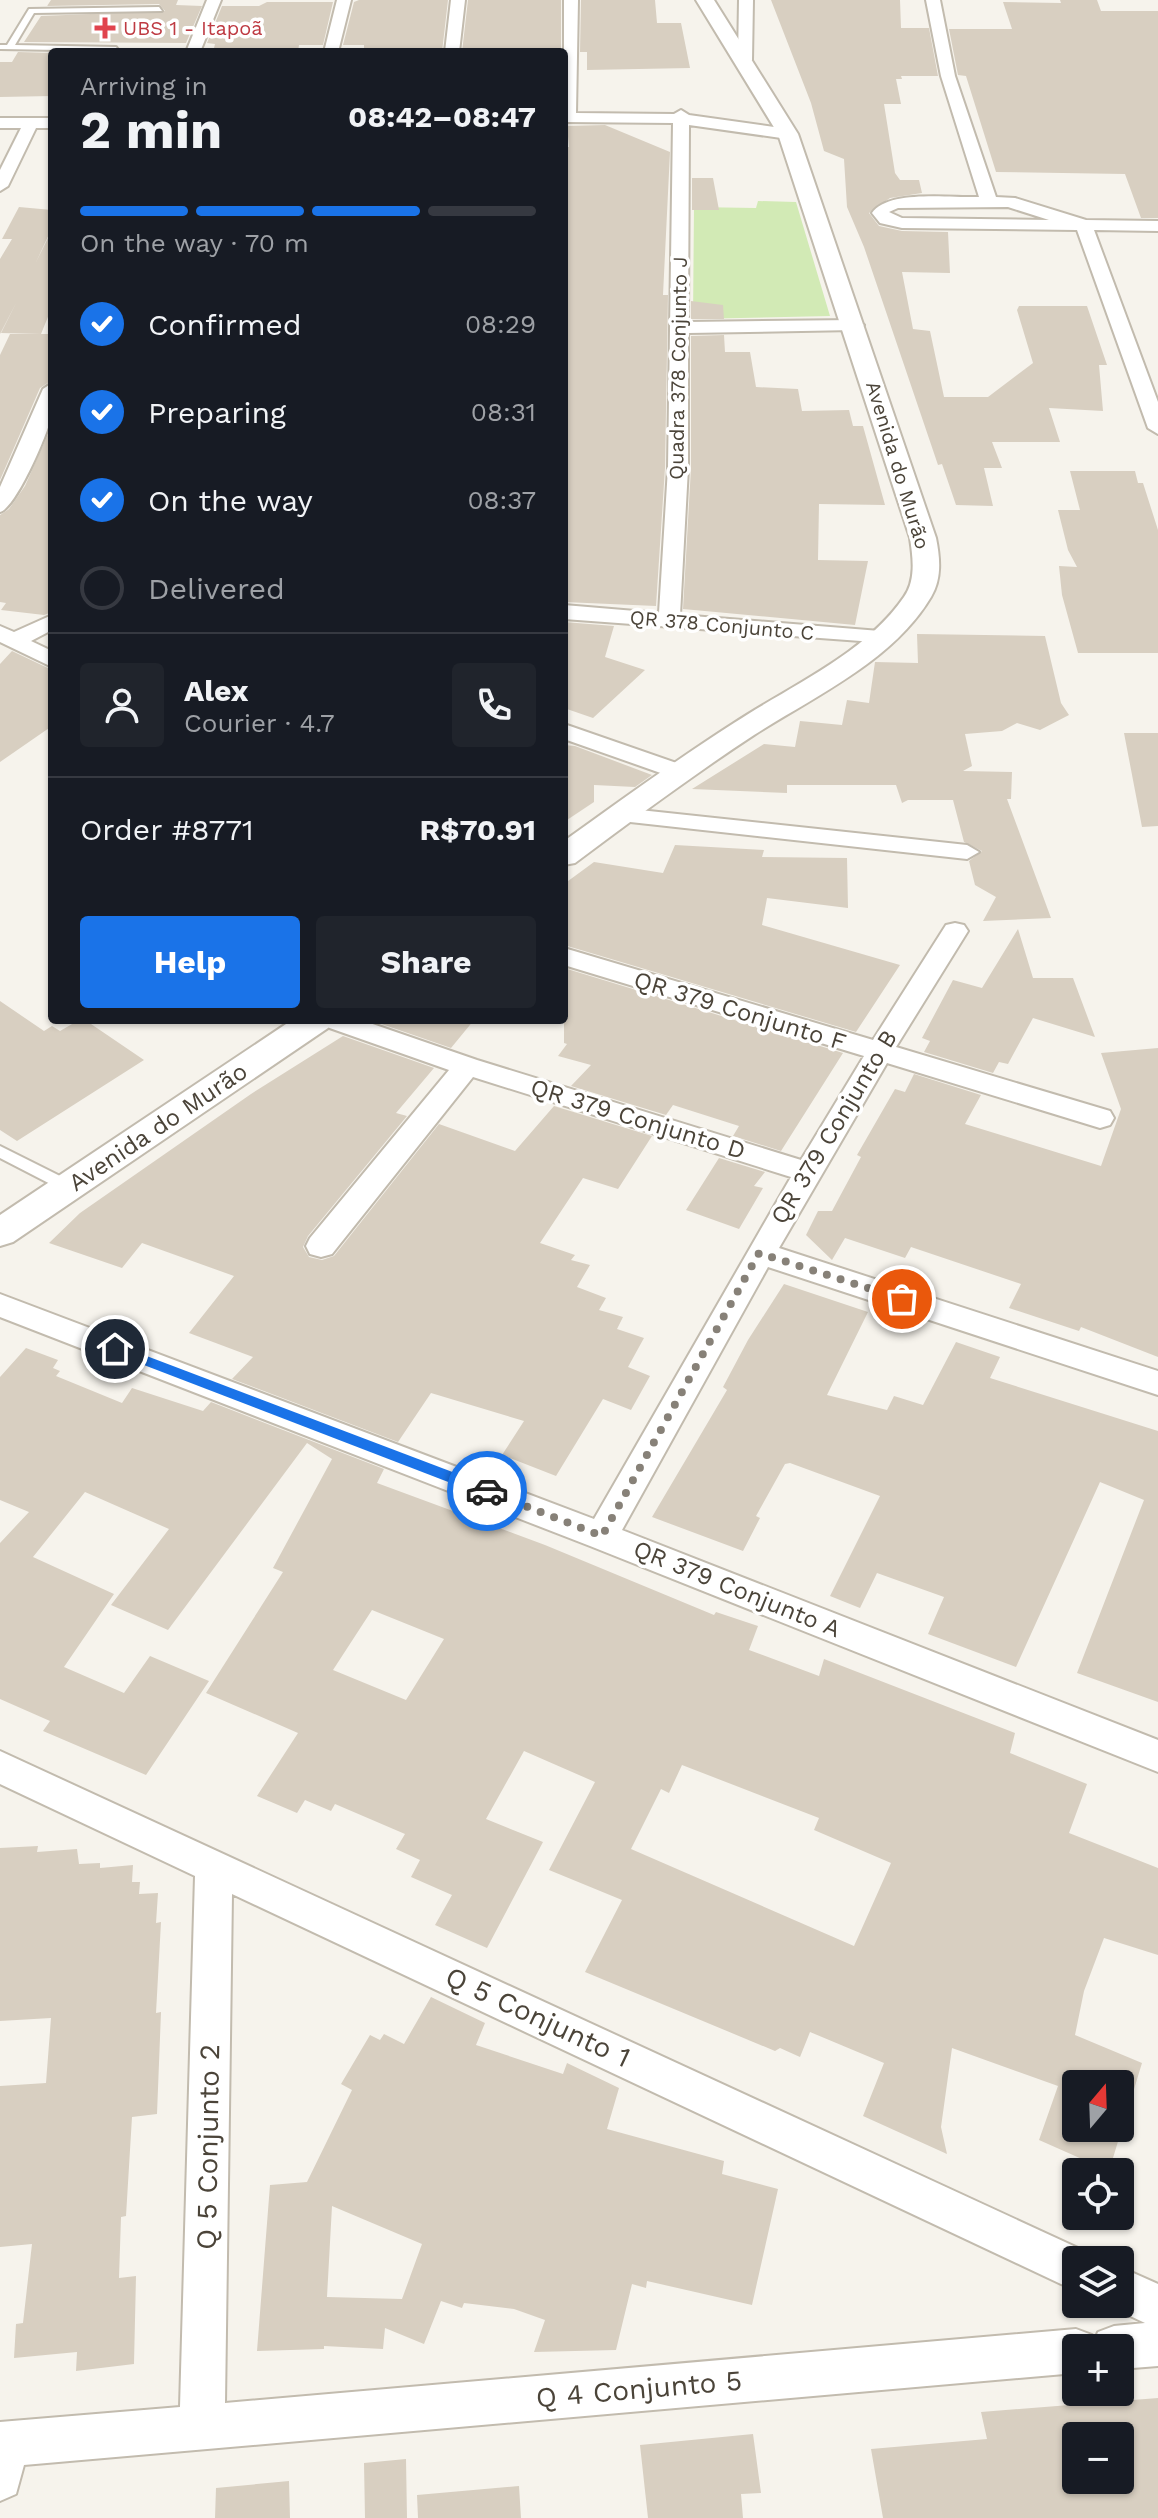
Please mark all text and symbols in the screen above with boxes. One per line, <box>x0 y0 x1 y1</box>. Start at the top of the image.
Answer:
place label: UBS 1 - Itapoã <box>123 16 263 40</box>
marker: UBS 1 - Itapoã <box>94 17 116 39</box>
text: Arriving in <box>80 71 208 101</box>
text: 08:42–08:47 <box>348 99 536 134</box>
text: 2 min <box>80 100 222 161</box>
text: On the way · 70 m <box>80 228 309 258</box>
street label: Quadra 378 Conjunto J <box>664 256 692 480</box>
icon: check <box>80 302 124 346</box>
text: Confirmed <box>148 307 302 342</box>
text: 08:29 <box>465 309 536 339</box>
street label: Avenida do Murão <box>861 378 935 552</box>
icon: check <box>80 390 124 434</box>
text: Preparing <box>148 395 286 430</box>
text: 08:31 <box>471 397 536 427</box>
icon: check <box>80 478 124 522</box>
text: On the way <box>148 483 313 518</box>
text: 08:37 <box>467 485 536 515</box>
text: Delivered <box>148 571 285 606</box>
street label: QR 378 Conjunto C <box>629 605 815 645</box>
button: person <box>80 663 164 747</box>
button: phone <box>452 663 536 747</box>
text: Alex <box>184 673 248 708</box>
text: Courier · 4.7 <box>184 708 334 738</box>
text: Order #8771 <box>80 812 254 847</box>
text: R$70.91 <box>419 812 536 847</box>
button: Help <box>80 916 300 1008</box>
button: Share <box>316 916 536 1008</box>
street label: QR 379 Conjunto F <box>630 965 850 1057</box>
street label: QR 379 Conjunto B <box>765 1025 903 1229</box>
street label: Avenida do Murão <box>64 1057 252 1197</box>
street label: QR 379 Conjunto D <box>527 1073 749 1165</box>
pin <box>868 1265 936 1333</box>
icon: bag <box>880 1277 924 1321</box>
pin <box>81 1315 149 1383</box>
icon: home <box>93 1327 137 1371</box>
courier <box>447 1451 527 1531</box>
icon: car <box>465 1469 509 1513</box>
street label: QR 379 Conjunto A <box>629 1535 845 1643</box>
street label: Q 5 Conjunto 1 <box>440 1960 636 2074</box>
street label: Q 5 Conjunto 2 <box>190 2044 226 2250</box>
north arrow <box>1062 2070 1134 2142</box>
map controls <box>1062 2070 1134 2494</box>
button: locate <box>1062 2158 1134 2230</box>
button: layers <box>1062 2246 1134 2318</box>
button: + <box>1062 2334 1134 2406</box>
street label: Q 4 Conjunto 5 <box>535 2364 743 2414</box>
button: − <box>1062 2422 1134 2494</box>

